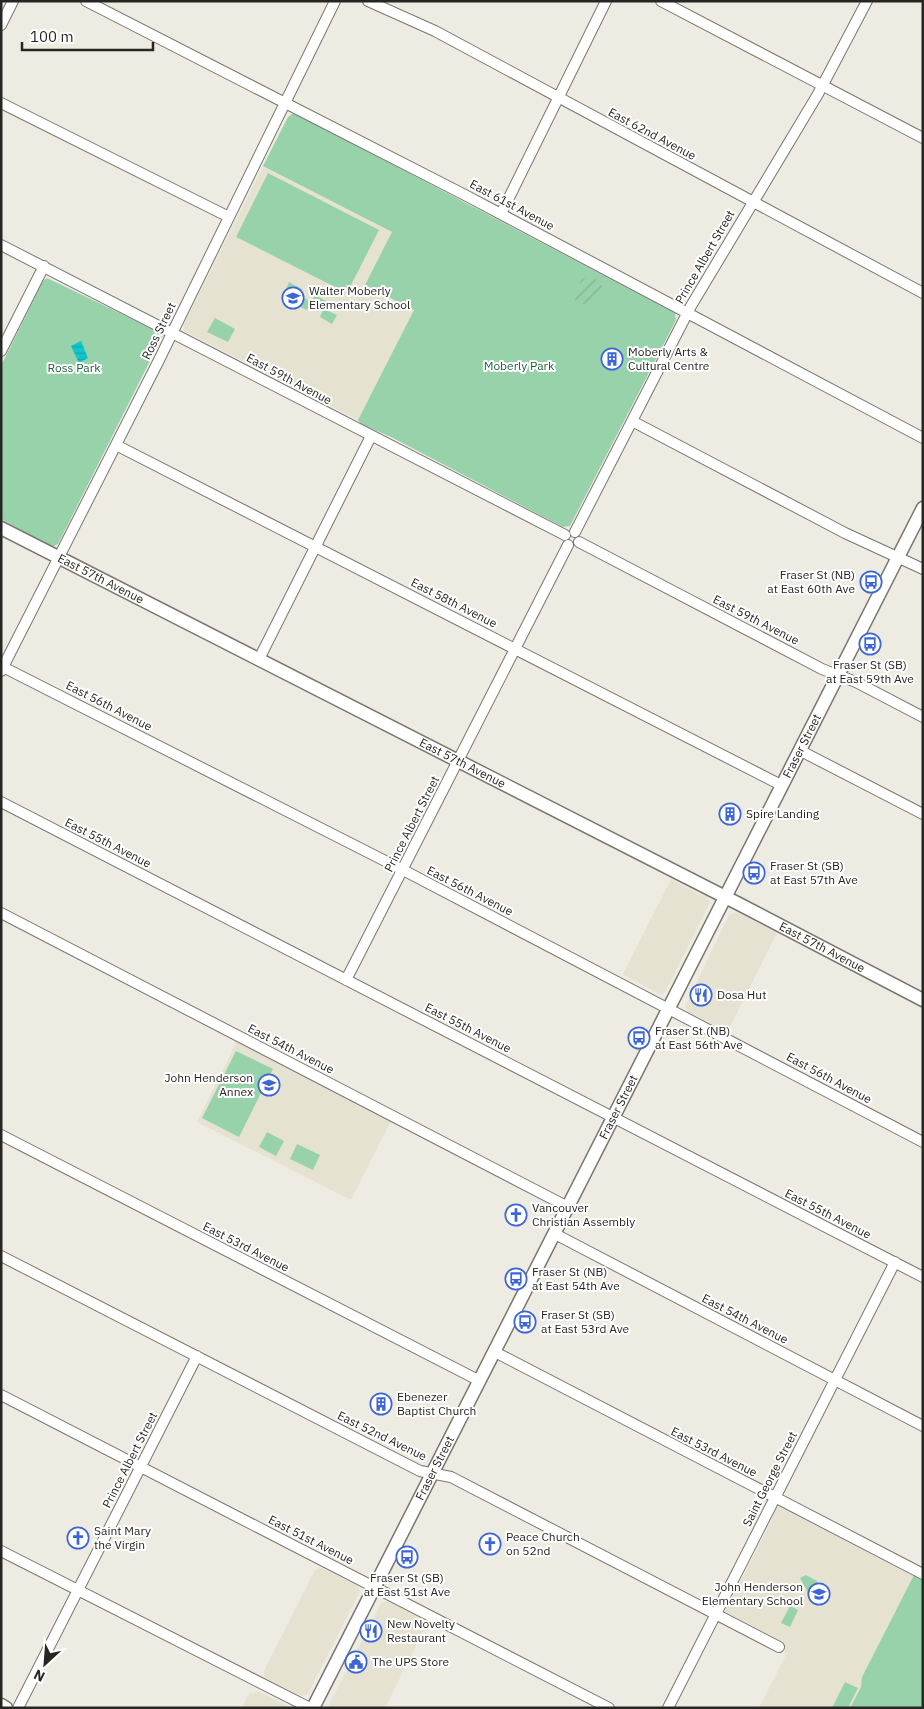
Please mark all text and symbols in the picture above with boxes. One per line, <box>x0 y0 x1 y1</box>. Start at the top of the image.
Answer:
scale bar <box>22 20 154 52</box>
text: 100 m <box>30 27 74 46</box>
street label: East 62nd Avenue <box>606 104 699 163</box>
street label: East 61st Avenue <box>467 176 557 233</box>
street label: Prince Albert Street <box>672 207 737 306</box>
place label: Walter Moberly Elementary School <box>309 283 410 312</box>
school or university icon: Walter Moberly Elementary School <box>281 286 305 310</box>
street label: Ross Street <box>138 300 179 362</box>
place label: Moberly Arts & Cultural Centre <box>628 344 710 373</box>
building icon: Moberly Arts & Cultural Centre <box>600 347 624 371</box>
street label: East 59th Avenue <box>244 350 335 408</box>
park label: Moberly Park <box>484 358 555 373</box>
park label: Ross Park <box>48 360 101 375</box>
street label: East 57th Avenue <box>55 550 147 607</box>
place label: Fraser St (NB) at East 60th Ave <box>767 567 855 596</box>
bus stop icon: Fraser St (NB) at East 60th Ave <box>859 570 883 594</box>
street label: East 58th Avenue <box>409 574 500 631</box>
street label: East 59th Avenue <box>711 591 802 648</box>
bus stop icon: Fraser St (SB) at East 59th Ave <box>858 632 882 656</box>
place label: Fraser St (SB) at East 59th Ave <box>826 657 914 686</box>
street label: East 56th Avenue <box>64 677 155 734</box>
street label: Fraser Street <box>779 711 824 780</box>
street label: East 57th Avenue <box>417 735 509 791</box>
street label: Prince Albert Street <box>381 773 442 874</box>
building icon: Spire Landing <box>718 802 742 826</box>
place label: Spire Landing <box>746 806 820 821</box>
street label: East 55th Avenue <box>63 814 154 871</box>
place label: Fraser St (SB) at East 57th Ave <box>770 858 858 887</box>
bus stop icon: Fraser St (SB) at East 57th Ave <box>742 861 766 885</box>
street label: East 56th Avenue <box>425 862 516 919</box>
street label: East 57th Avenue <box>777 918 868 976</box>
restaurant icon: Dosa Hut <box>689 983 713 1007</box>
place label: Dosa Hut <box>717 987 766 1002</box>
street label: East 55th Avenue <box>423 999 514 1056</box>
street label: East 54th Avenue <box>246 1020 337 1077</box>
place label: Fraser St (NB) at East 56th Ave <box>655 1023 743 1052</box>
bus stop icon: Fraser St (NB) at East 56th Ave <box>627 1026 651 1050</box>
street label: East 56th Avenue <box>784 1049 875 1107</box>
place label: John Henderson Annex <box>164 1070 253 1099</box>
street label: Fraser Street <box>595 1072 641 1142</box>
school or university icon: John Henderson Annex <box>257 1073 281 1097</box>
street label: East 55th Avenue <box>783 1185 874 1242</box>
place label: Vancouver Christian Assembly <box>532 1200 635 1229</box>
church icon: Vancouver Christian Assembly <box>504 1203 528 1227</box>
street label: East 53rd Avenue <box>201 1218 292 1275</box>
place label: Fraser St (NB) at East 54th Ave <box>532 1264 620 1293</box>
bus stop icon: Fraser St (NB) at East 54th Ave <box>504 1267 528 1291</box>
street label: East 54th Avenue <box>700 1290 791 1347</box>
place label: Fraser St (SB) at East 53rd Ave <box>541 1307 629 1336</box>
bus stop icon: Fraser St (SB) at East 53rd Ave <box>513 1310 537 1334</box>
place label: Ebenezer Baptist Church <box>397 1389 476 1418</box>
building icon: Ebenezer Baptist Church <box>369 1392 393 1416</box>
street label: East 52nd Avenue <box>335 1407 430 1464</box>
street label: Prince Albert Street <box>99 1409 160 1510</box>
street label: East 53rd Avenue <box>669 1423 760 1480</box>
street label: Saint George Street <box>739 1429 800 1529</box>
street label: Fraser Street <box>412 1433 457 1503</box>
street label: East 51st Avenue <box>266 1512 357 1568</box>
place label: Saint Mary the Virgin <box>94 1523 151 1552</box>
church icon: Saint Mary the Virgin <box>66 1526 90 1550</box>
place label: Peace Church on 52nd <box>506 1529 580 1558</box>
church icon: Peace Church on 52nd <box>478 1532 502 1556</box>
bus stop icon: Fraser St (SB) at East 51st Ave <box>395 1545 419 1569</box>
place label: Fraser St (SB) at East 51st Ave <box>364 1570 451 1599</box>
place label: John Henderson Elementary School <box>702 1579 803 1608</box>
school or university icon: John Henderson Elementary School <box>807 1582 831 1606</box>
place label: New Novelty Restaurant <box>387 1616 455 1645</box>
restaurant icon: New Novelty Restaurant <box>359 1619 383 1643</box>
north arrow <box>20 1639 70 1689</box>
public building icon: The UPS Store <box>344 1650 368 1674</box>
place label: The UPS Store <box>372 1654 450 1669</box>
text: N <box>31 1665 48 1686</box>

